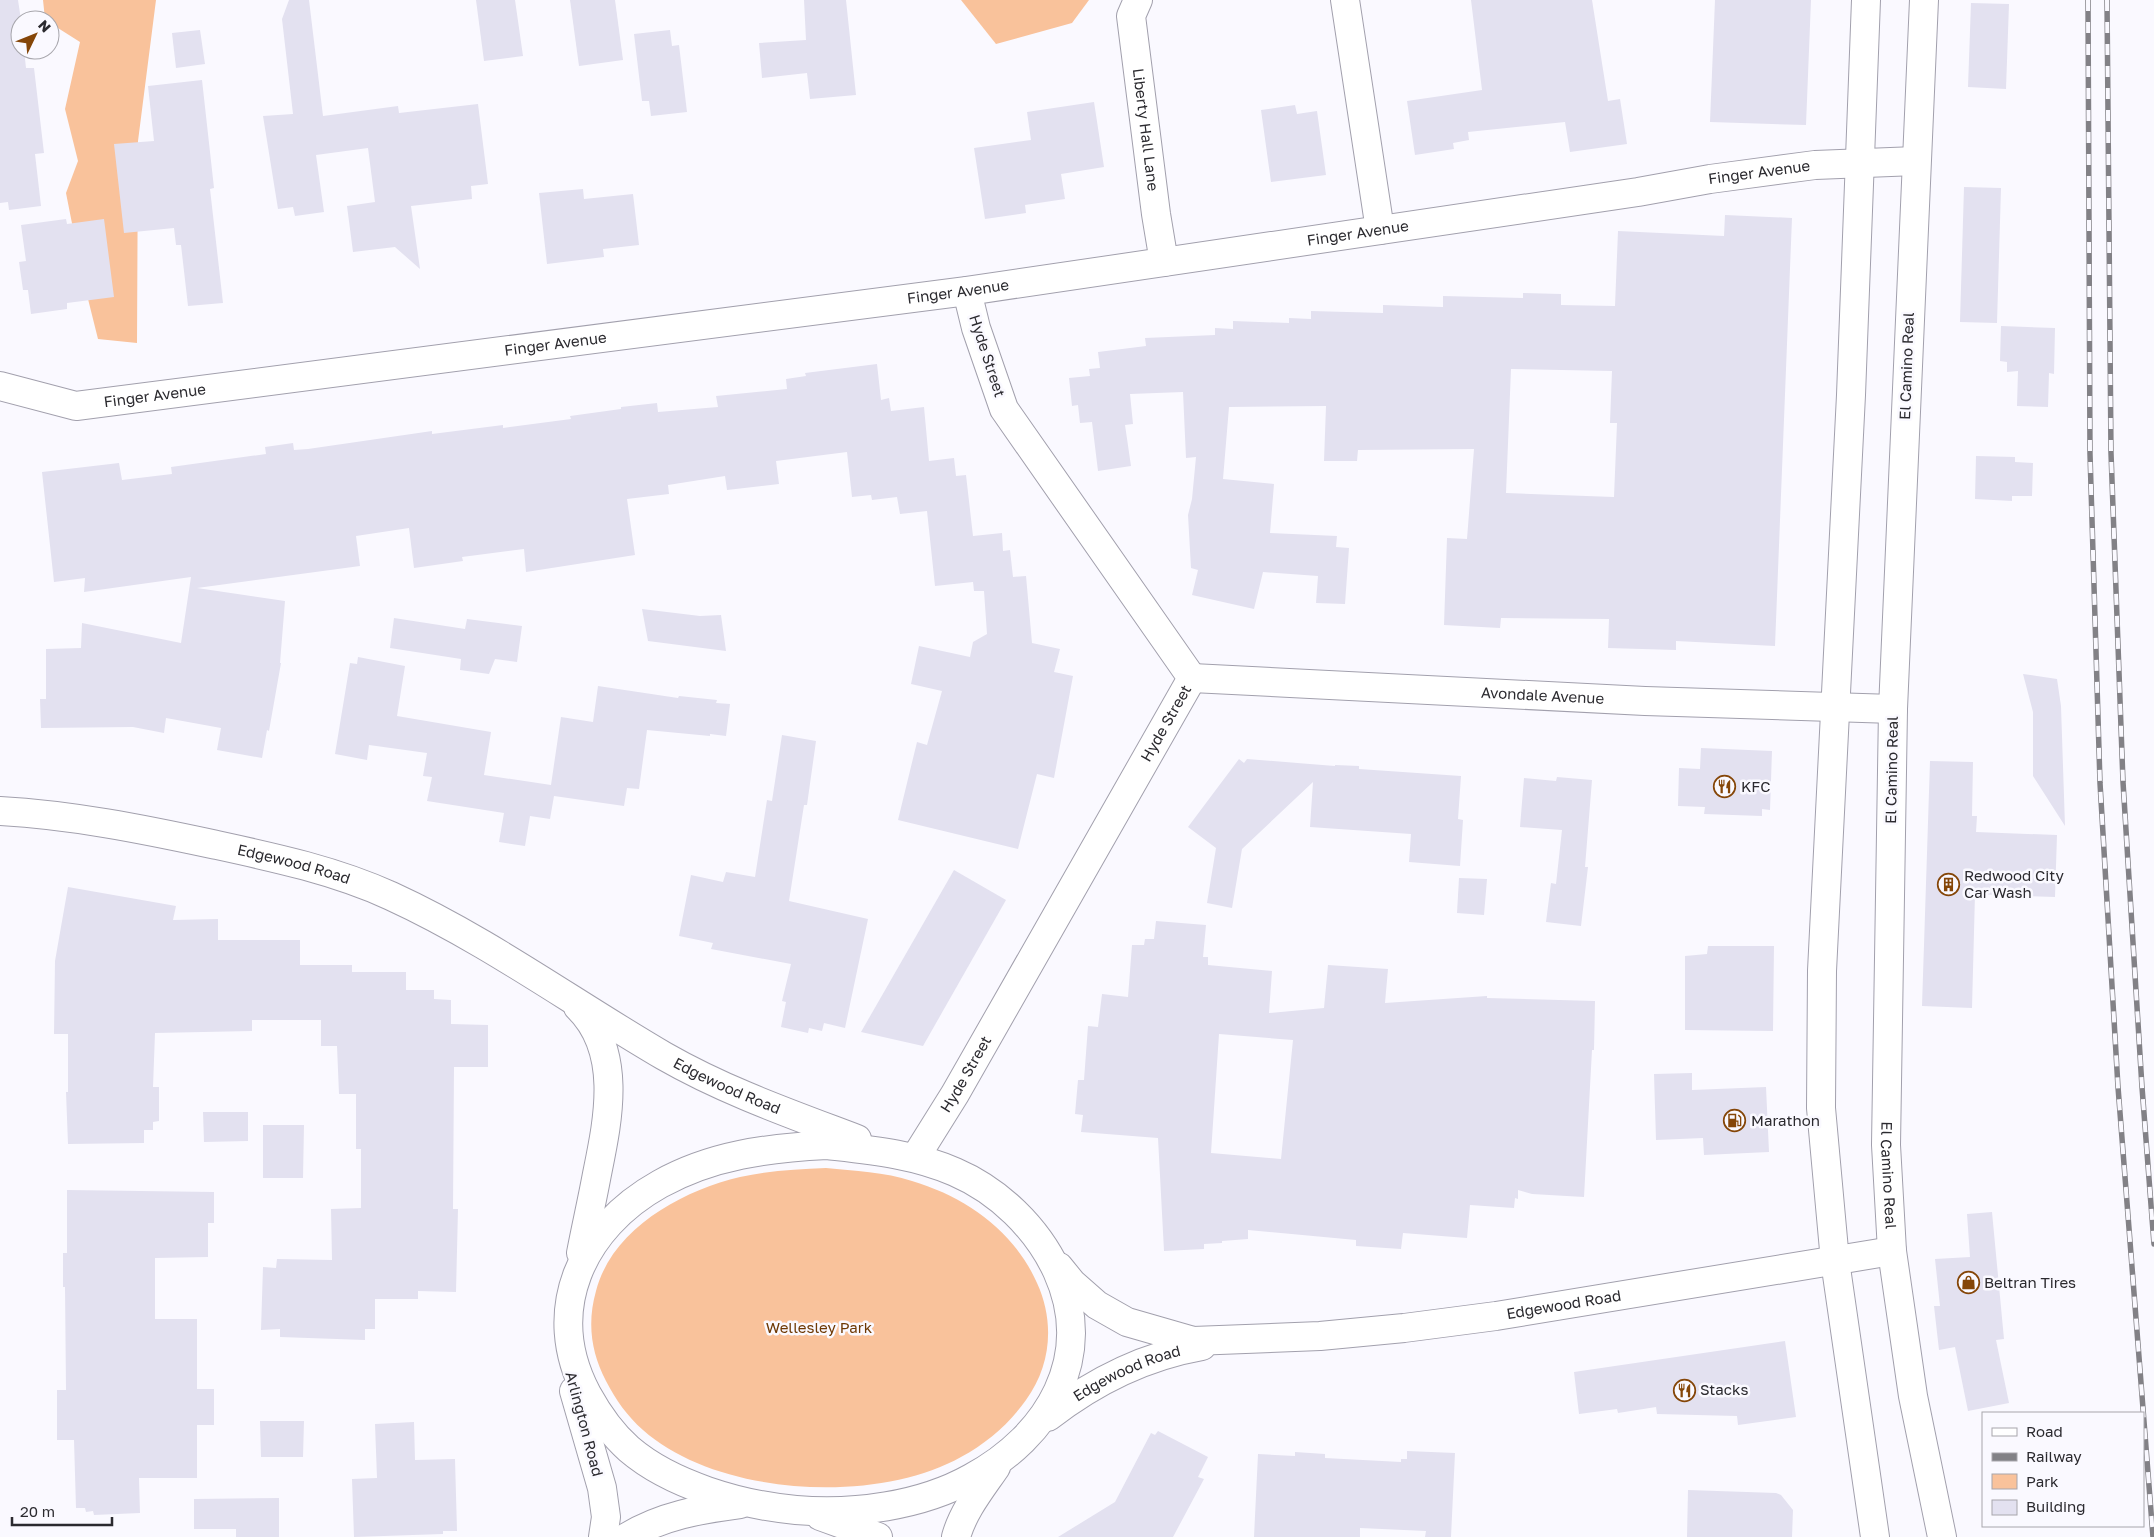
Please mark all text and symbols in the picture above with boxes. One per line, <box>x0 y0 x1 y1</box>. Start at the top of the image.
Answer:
north arrow <box>10 10 60 60</box>
text: N <box>35 16 55 35</box>
street label: Liberty Hall Lane <box>1130 67 1163 192</box>
street label: Finger Avenue <box>1707 156 1811 187</box>
street label: Finger Avenue <box>1306 216 1410 249</box>
street label: Finger Avenue <box>906 275 1010 307</box>
street label: Hyde Street <box>966 312 1010 399</box>
street label: El Camino Real <box>1895 312 1917 420</box>
street label: Finger Avenue <box>503 328 608 359</box>
street label: Finger Avenue <box>103 379 207 410</box>
street label: Hyde Street <box>1136 681 1194 765</box>
street label: Avondale Avenue <box>1481 683 1605 707</box>
street label: El Camino Real <box>1881 716 1901 824</box>
restaurant icon: KFC <box>1713 775 1737 799</box>
place label: KFC <box>1741 777 1770 795</box>
street label: Edgewood Road <box>236 840 353 887</box>
place label: Redwood City Car Wash <box>1964 866 2064 901</box>
building icon: Redwood City Car Wash <box>1936 873 1960 897</box>
street label: Hyde Street <box>936 1032 994 1115</box>
street label: Edgewood Road <box>671 1053 783 1117</box>
fuel station icon: Marathon <box>1723 1109 1747 1133</box>
place label: Marathon <box>1751 1111 1820 1129</box>
street label: El Camino Real <box>1878 1121 1901 1230</box>
shop icon: Beltran Tires <box>1956 1271 1980 1295</box>
place label: Beltran Tires <box>1984 1273 2076 1291</box>
street label: Edgewood Road <box>1505 1286 1622 1322</box>
park label: Wellesley Park <box>766 1318 873 1336</box>
street label: Edgewood Road <box>1069 1341 1182 1404</box>
street label: Arlington Road <box>562 1369 608 1478</box>
restaurant icon: Stacks <box>1672 1378 1696 1402</box>
place label: Stacks <box>1700 1380 1748 1398</box>
legend <box>1982 1412 2144 1527</box>
text: Road <box>2026 1422 2063 1440</box>
text: Railway <box>2026 1447 2082 1465</box>
text: Park <box>2026 1472 2059 1490</box>
scale bar <box>12 1494 112 1526</box>
text: Building <box>2026 1497 2086 1515</box>
text: 20 m <box>20 1502 55 1520</box>

